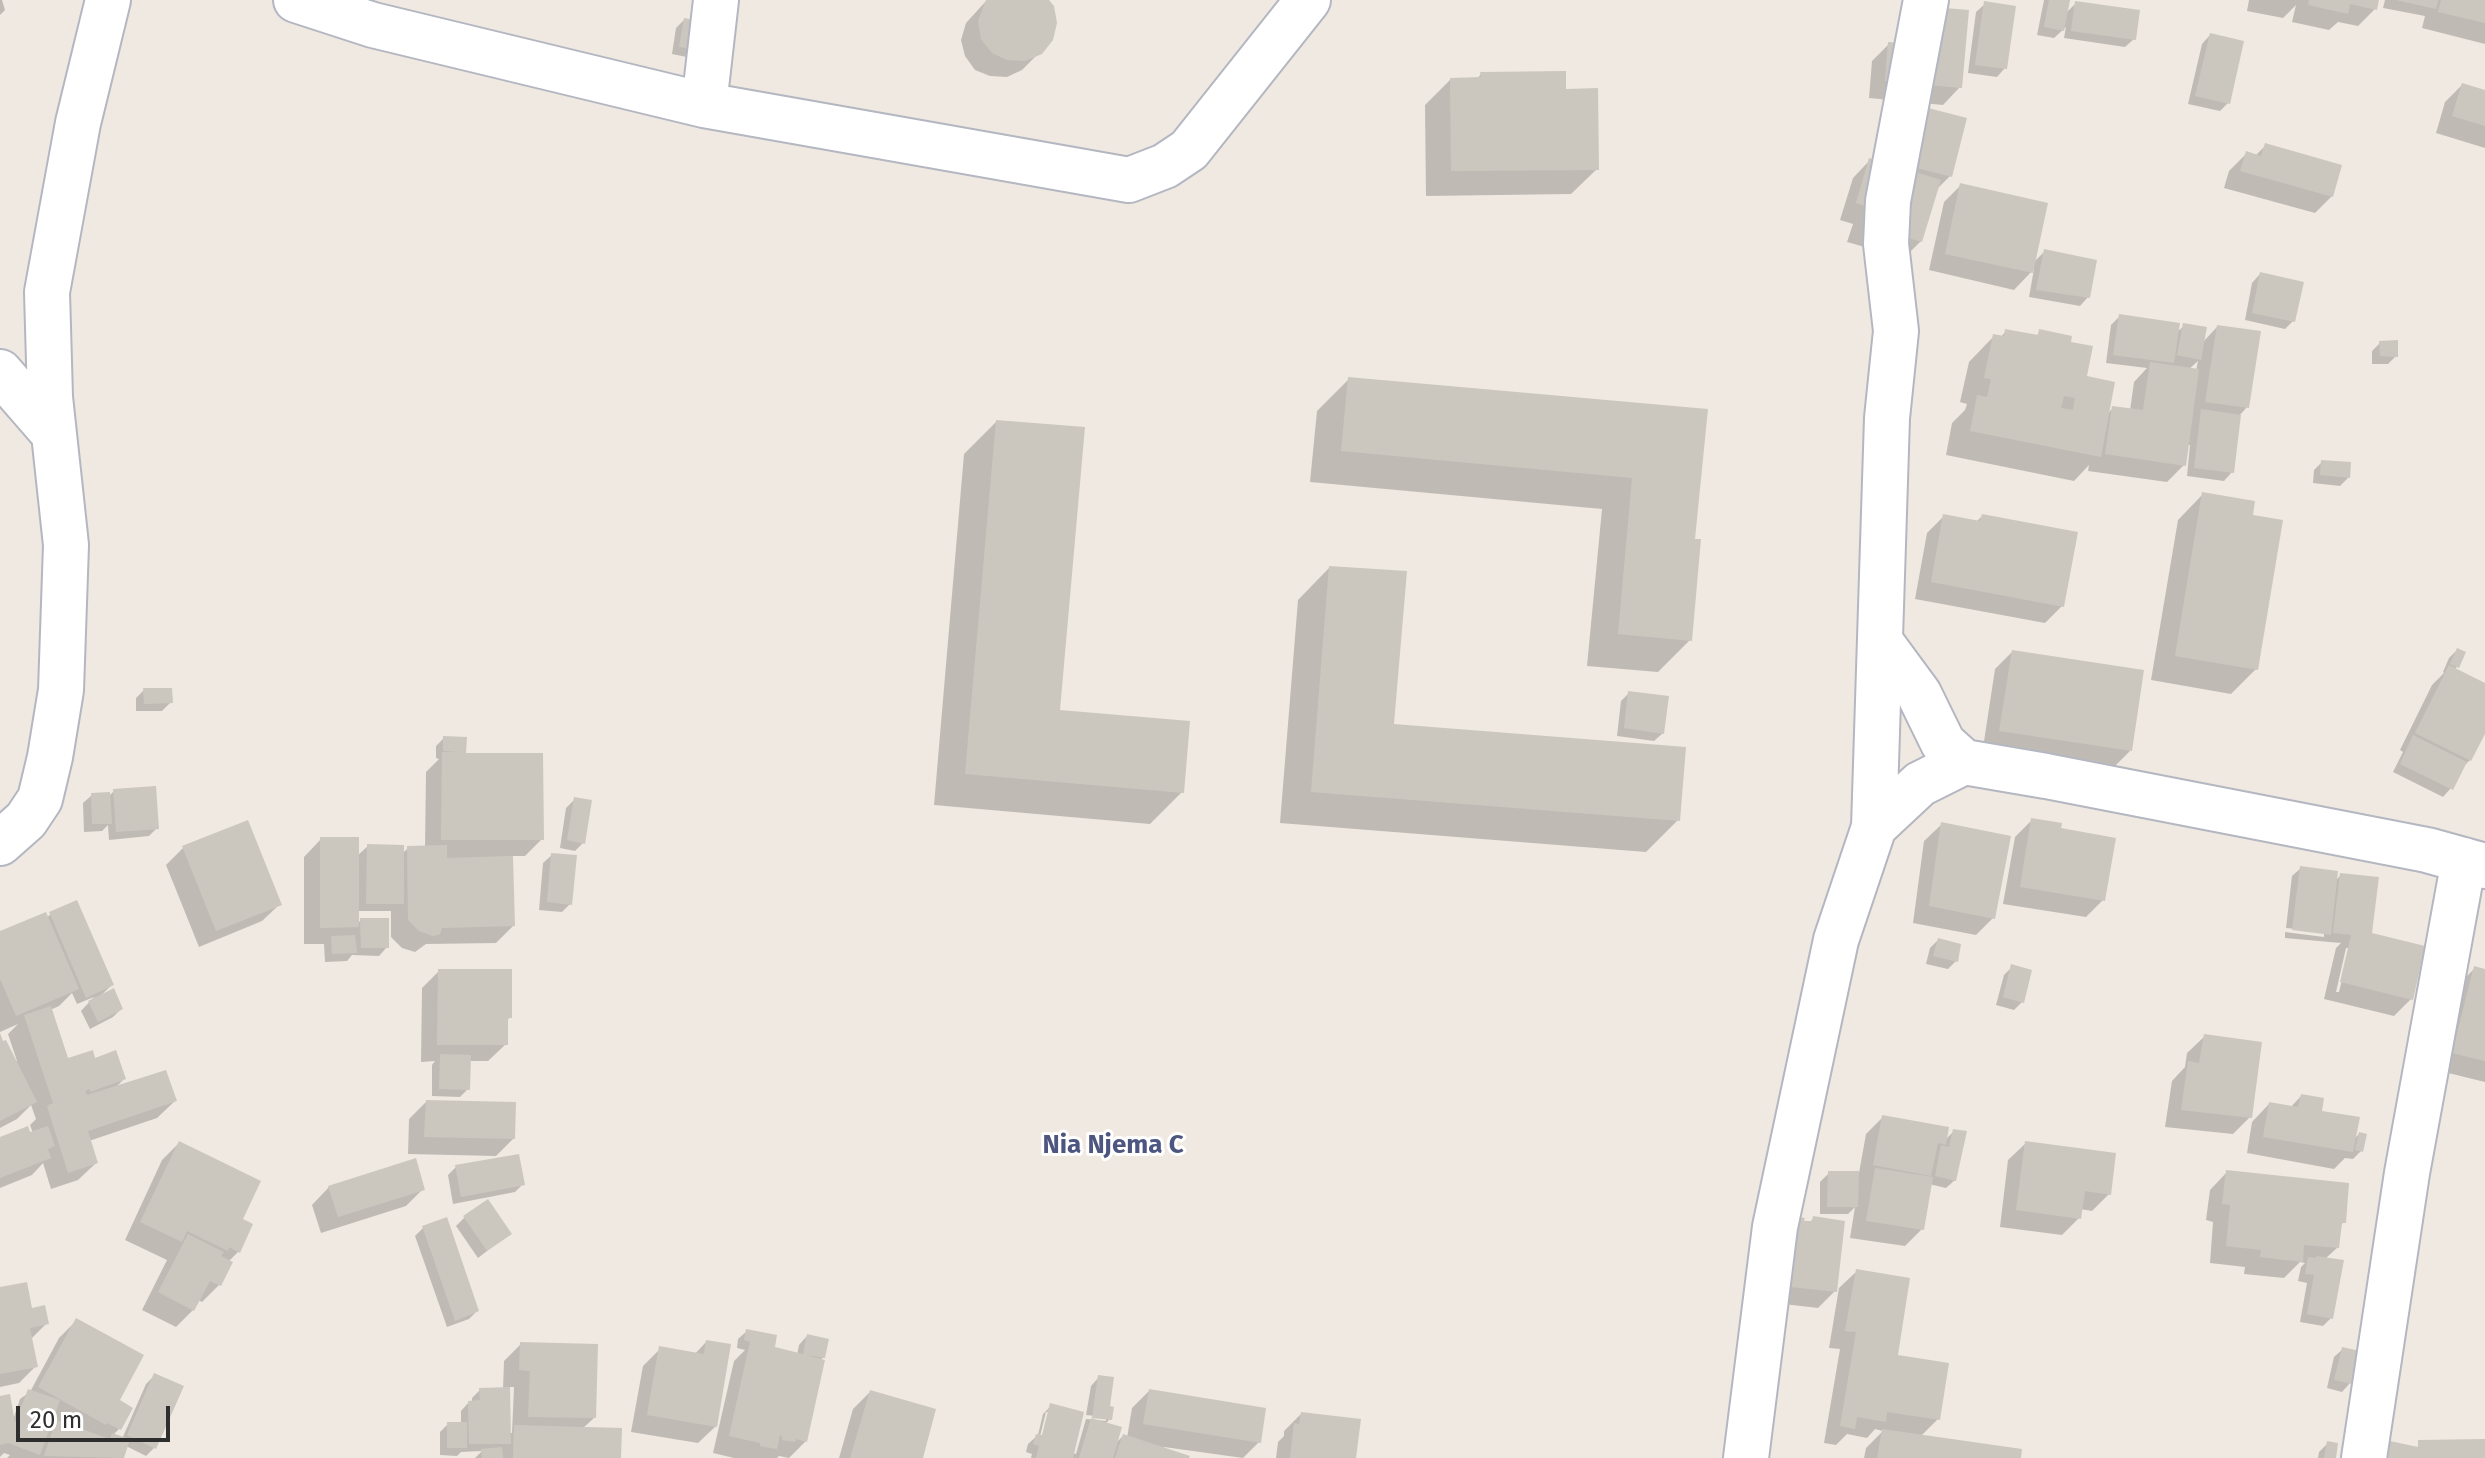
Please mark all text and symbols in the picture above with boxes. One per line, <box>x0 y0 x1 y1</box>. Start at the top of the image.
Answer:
district label: Nia Njema C <box>1042 1130 1184 1162</box>
scale bar <box>20 1390 174 1440</box>
text: 20 m <box>30 1406 82 1434</box>

